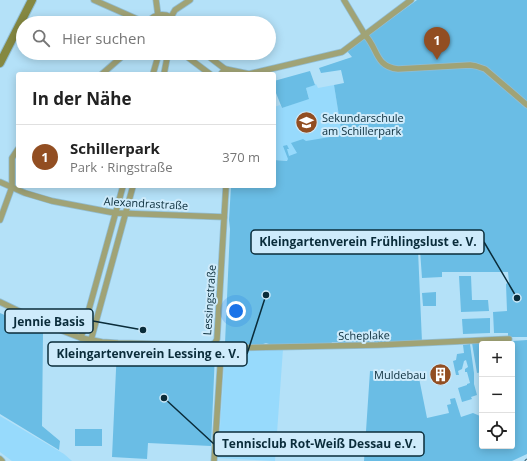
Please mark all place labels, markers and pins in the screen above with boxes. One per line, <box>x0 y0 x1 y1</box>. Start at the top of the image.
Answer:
pin: 1 <box>424 27 450 60</box>
school or university icon: Sekundarschule am Schillerpark <box>294 110 320 136</box>
place label: Sekundarschule am Schillerpark <box>322 110 404 138</box>
callout: Kleingartenverein Frühlingslust e. V. <box>251 230 484 254</box>
callout: Jennie Basis <box>5 309 93 333</box>
callout: Kleingartenverein Lessing e. V. <box>48 342 247 366</box>
building icon: Muldebau <box>428 361 454 387</box>
place label: Muldebau <box>374 367 426 382</box>
callout: Tennisclub Rot-Weiß Dessau e.V. <box>214 432 424 456</box>

